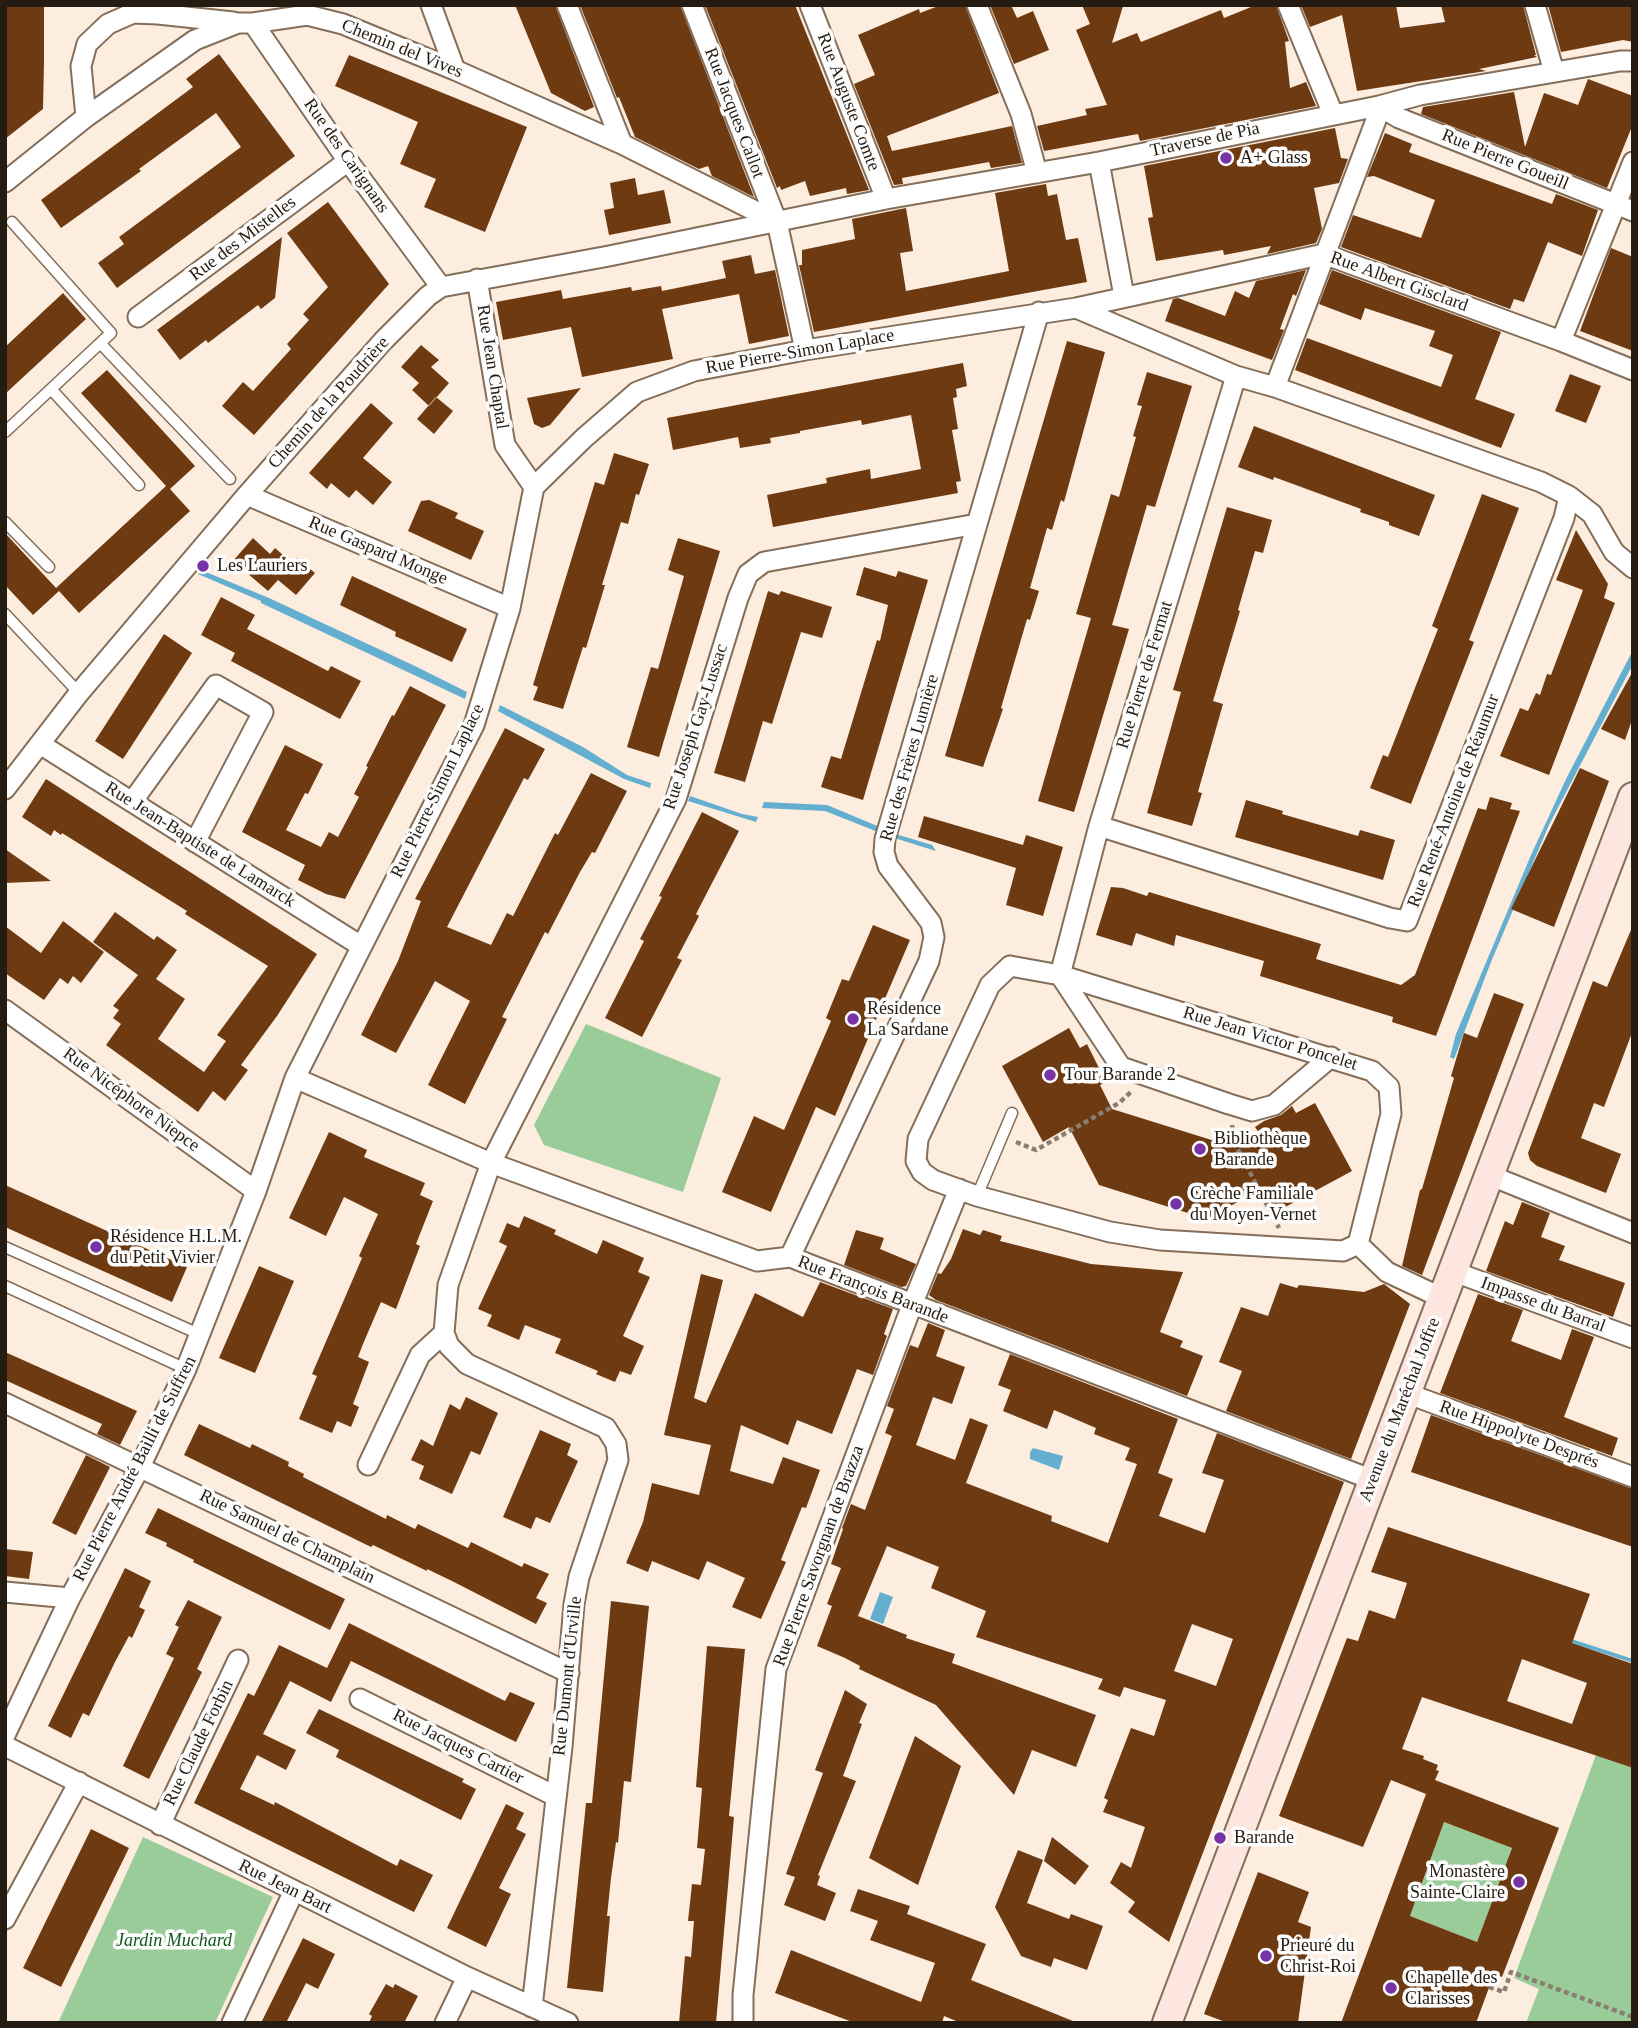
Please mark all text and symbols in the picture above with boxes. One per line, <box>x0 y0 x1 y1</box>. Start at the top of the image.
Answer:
street label: Chemin del Vives <box>338 15 466 83</box>
street label: Rue Auguste Comte <box>812 30 884 174</box>
street label: Rue Jacques Callot <box>699 45 769 181</box>
street label: Rue des Carignans <box>298 95 394 217</box>
street label: Traverse de Pia <box>1148 118 1262 162</box>
street label: Rue Pierre Goueill <box>1438 125 1572 195</box>
place label: A+ Glass <box>1240 147 1308 169</box>
marker: A+ Glass <box>1218 150 1234 166</box>
street label: Rue des Mistelles <box>185 192 301 286</box>
street label: Rue Albert Gisclard <box>1327 247 1471 317</box>
street label: Rue Jean Chaptal <box>471 303 513 431</box>
street label: Rue Pierre-Simon Laplace <box>704 325 896 379</box>
street label: Chemin de la Poudrière <box>264 332 394 474</box>
street label: Rue Gaspard Monge <box>305 512 451 590</box>
place label: Les Lauriers <box>217 555 307 577</box>
marker: Les Lauriers <box>195 558 211 574</box>
street label: Rue Pierre de Fermat <box>1112 598 1178 752</box>
street label: Rue Joseph Gay-Lussac <box>659 641 733 813</box>
street label: Rue des Frères Lumière <box>876 672 944 844</box>
street label: Rue René-Antoine de Réaumur <box>1403 691 1505 911</box>
street label: Rue Pierre-Simon Laplace <box>386 700 490 882</box>
street label: Rue Jean-Baptiste de Lamarck <box>101 777 299 913</box>
place label: Résidence La Sardane <box>867 998 948 1040</box>
street label: Rue Jean Victor Poncelet <box>1180 1002 1360 1076</box>
marker: Résidence La Sardane <box>845 1011 861 1027</box>
street label: Rue Nicéphore Niepce <box>58 1043 204 1157</box>
place label: Tour Barande 2 <box>1064 1064 1176 1086</box>
marker: Tour Barande 2 <box>1042 1067 1058 1083</box>
place label: Bibliothèque Barande <box>1214 1128 1307 1170</box>
marker: Bibliothèque Barande <box>1192 1141 1208 1157</box>
place label: Crèche Familiale du Moyen-Vernet <box>1190 1183 1316 1226</box>
marker: Crèche Familiale du Moyen-Vernet <box>1168 1196 1184 1212</box>
place label: Résidence H.L.M. du Petit Vivier <box>110 1226 242 1268</box>
marker: Résidence H.L.M. du Petit Vivier <box>88 1239 104 1255</box>
street label: Rue François Barande <box>794 1251 952 1329</box>
street label: Impasse du Barral <box>1478 1272 1608 1338</box>
street label: Avenue du Maréchal Joffre <box>1355 1315 1445 1505</box>
street label: Rue Pierre André Bailli de Suffren <box>69 1353 201 1585</box>
street label: Rue Hippolyte Després <box>1436 1396 1602 1474</box>
street label: Rue Pierre Savorgnan de Brazza <box>769 1443 869 1669</box>
street label: Rue Samuel de Champlain <box>196 1485 378 1589</box>
street label: Rue Dumont d'Urville <box>549 1595 587 1757</box>
street label: Rue Claude Forbin <box>159 1677 239 1809</box>
street label: Rue Jacques Cartier <box>389 1705 527 1789</box>
place label: Barande <box>1234 1827 1294 1849</box>
marker: Barande <box>1212 1830 1228 1846</box>
street label: Rue Jean Bart <box>235 1855 335 1919</box>
place label: Monastère Sainte-Claire <box>1410 1861 1505 1904</box>
marker: Monastère Sainte-Claire <box>1511 1874 1527 1890</box>
park label: Jardin Muchard <box>116 1930 232 1952</box>
place label: Prieuré du Christ-Roi <box>1280 1935 1356 1978</box>
marker: Prieuré du Christ-Roi <box>1258 1948 1274 1964</box>
place label: Chapelle des Clarisses <box>1405 1967 1497 2010</box>
marker: Chapelle des Clarisses <box>1383 1980 1399 1996</box>

